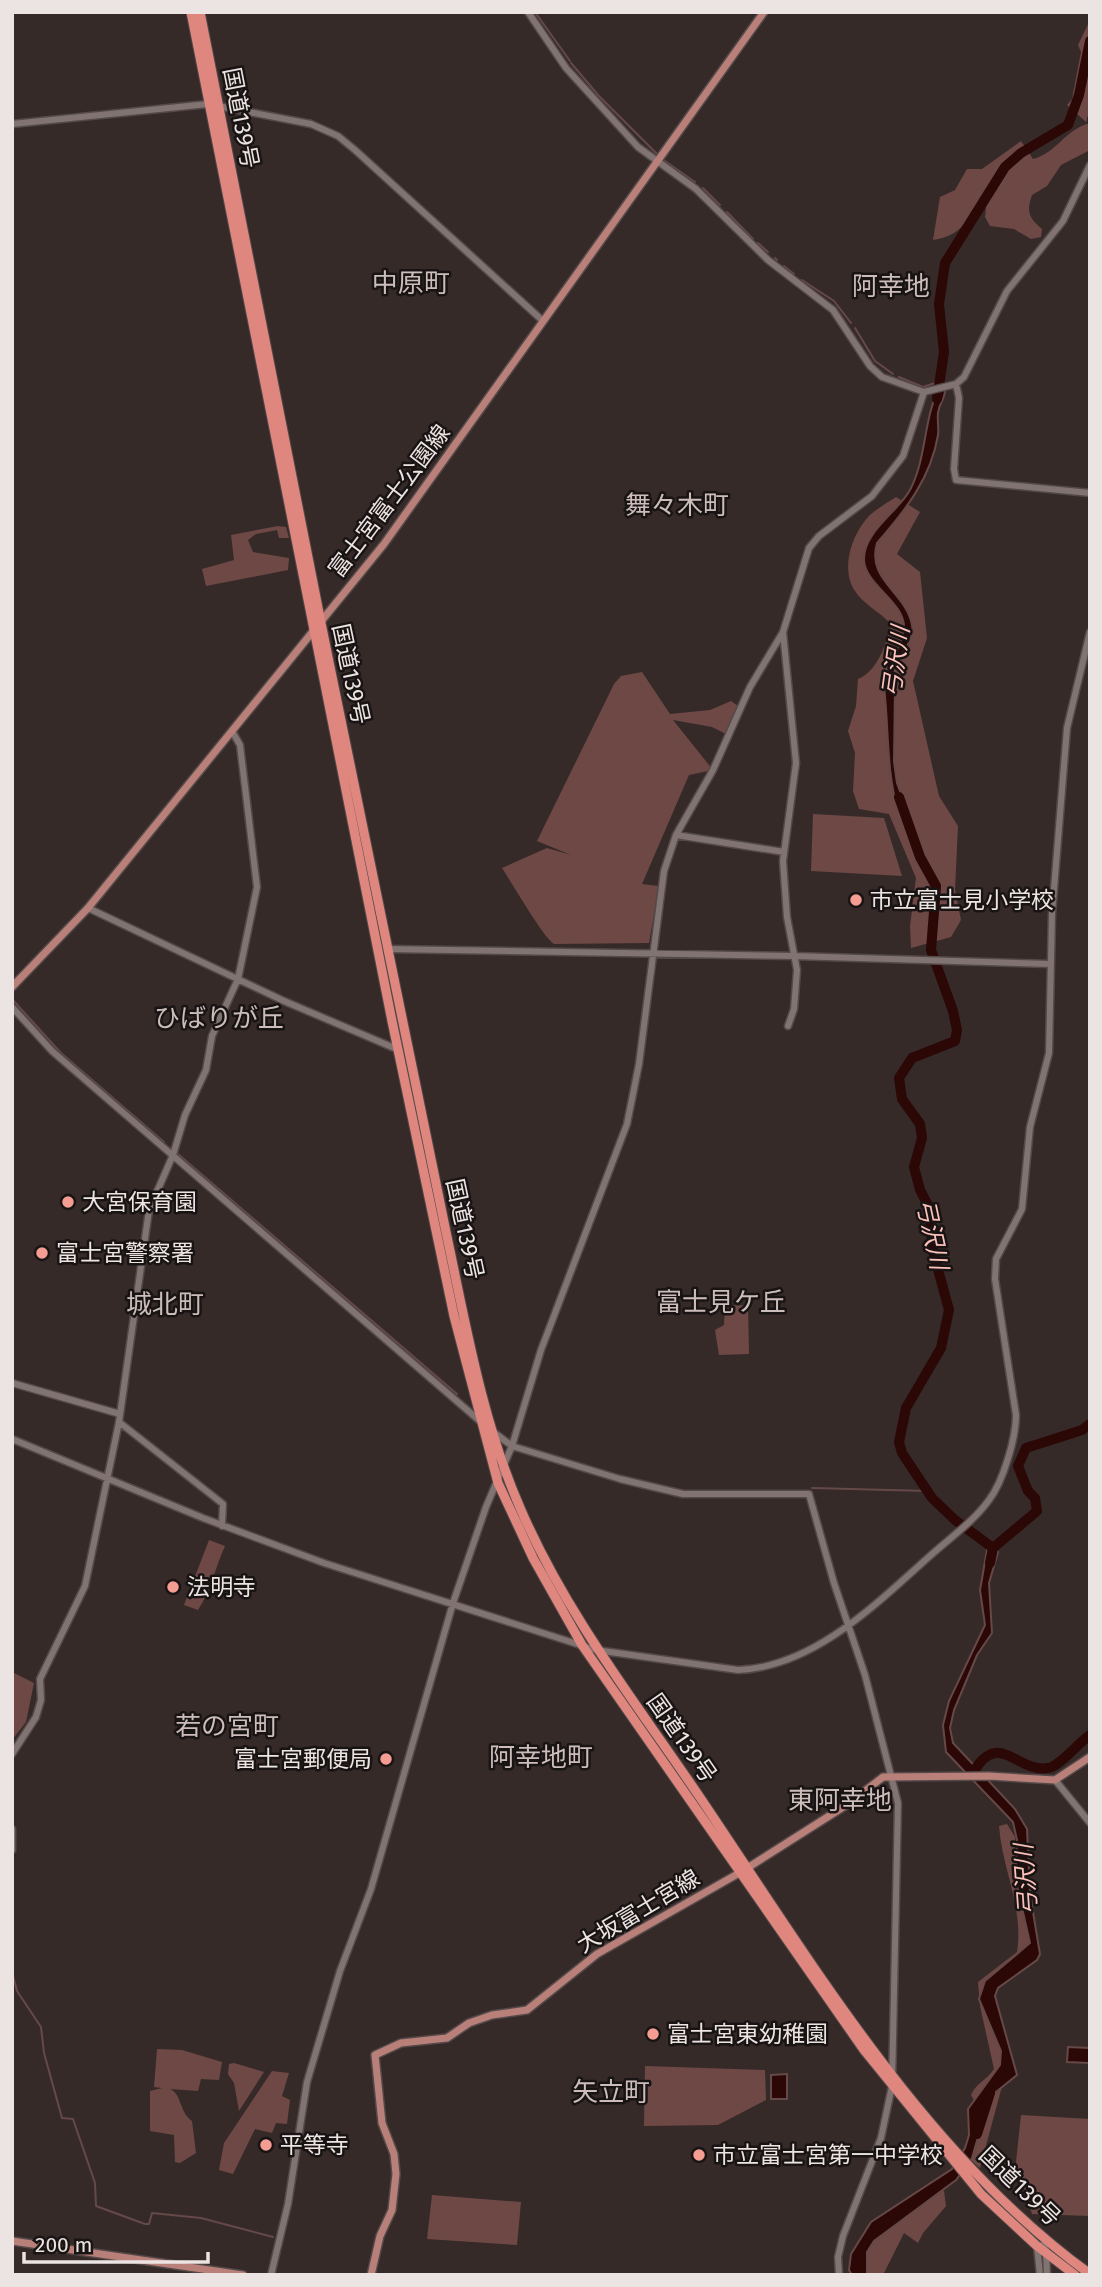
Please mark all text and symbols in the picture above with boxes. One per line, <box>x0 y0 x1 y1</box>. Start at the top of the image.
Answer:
street label: 国道139号 <box>218 65 264 171</box>
district label: 中原町 <box>372 268 450 299</box>
district label: 阿幸地 <box>852 271 930 302</box>
street label: 富士宮富士公園線 <box>322 419 456 583</box>
district label: 舞々木町 <box>625 490 729 521</box>
street label: 国道139号 <box>327 621 375 727</box>
water label: 弓沢川 <box>877 621 915 700</box>
place label: 市立富士見小学校 <box>870 886 1054 914</box>
marker: 市立富士見小学校 <box>848 892 864 908</box>
district label: ひばりが丘 <box>154 1003 284 1034</box>
street label: 国道139号 <box>441 1176 489 1282</box>
place label: 大宮保育園 <box>82 1188 197 1216</box>
marker: 大宮保育園 <box>60 1194 76 1210</box>
water label: 弓沢川 <box>911 1196 954 1275</box>
place label: 富士宮警察署 <box>56 1239 194 1267</box>
marker: 富士宮警察署 <box>34 1245 50 1261</box>
district label: 富士見ケ丘 <box>656 1287 786 1318</box>
district label: 城北町 <box>126 1289 204 1320</box>
place label: 法明寺 <box>187 1573 256 1601</box>
marker: 法明寺 <box>165 1579 181 1595</box>
street label: 国道139号 <box>641 1688 723 1788</box>
district label: 若の宮町 <box>175 1711 279 1742</box>
district label: 阿幸地町 <box>489 1742 593 1773</box>
place label: 富士宮郵便局 <box>234 1745 372 1773</box>
marker: 富士宮郵便局 <box>378 1751 394 1767</box>
district label: 東阿幸地 <box>788 1785 892 1816</box>
water label: 弓沢川 <box>1009 1840 1042 1917</box>
street label: 大坂富士宮線 <box>572 1863 704 1959</box>
place label: 富士宮東幼稚園 <box>667 2020 828 2048</box>
marker: 富士宮東幼稚園 <box>645 2026 661 2042</box>
district label: 矢立町 <box>572 2077 650 2108</box>
place label: 平等寺 <box>280 2131 349 2159</box>
marker: 平等寺 <box>258 2137 274 2153</box>
street label: 国道139号 <box>973 2140 1067 2232</box>
place label: 市立富士宮第一中学校 <box>713 2141 943 2169</box>
marker: 市立富士宮第一中学校 <box>691 2147 707 2163</box>
scale bar <box>24 2220 208 2264</box>
text: 200 m <box>35 2232 92 2258</box>

